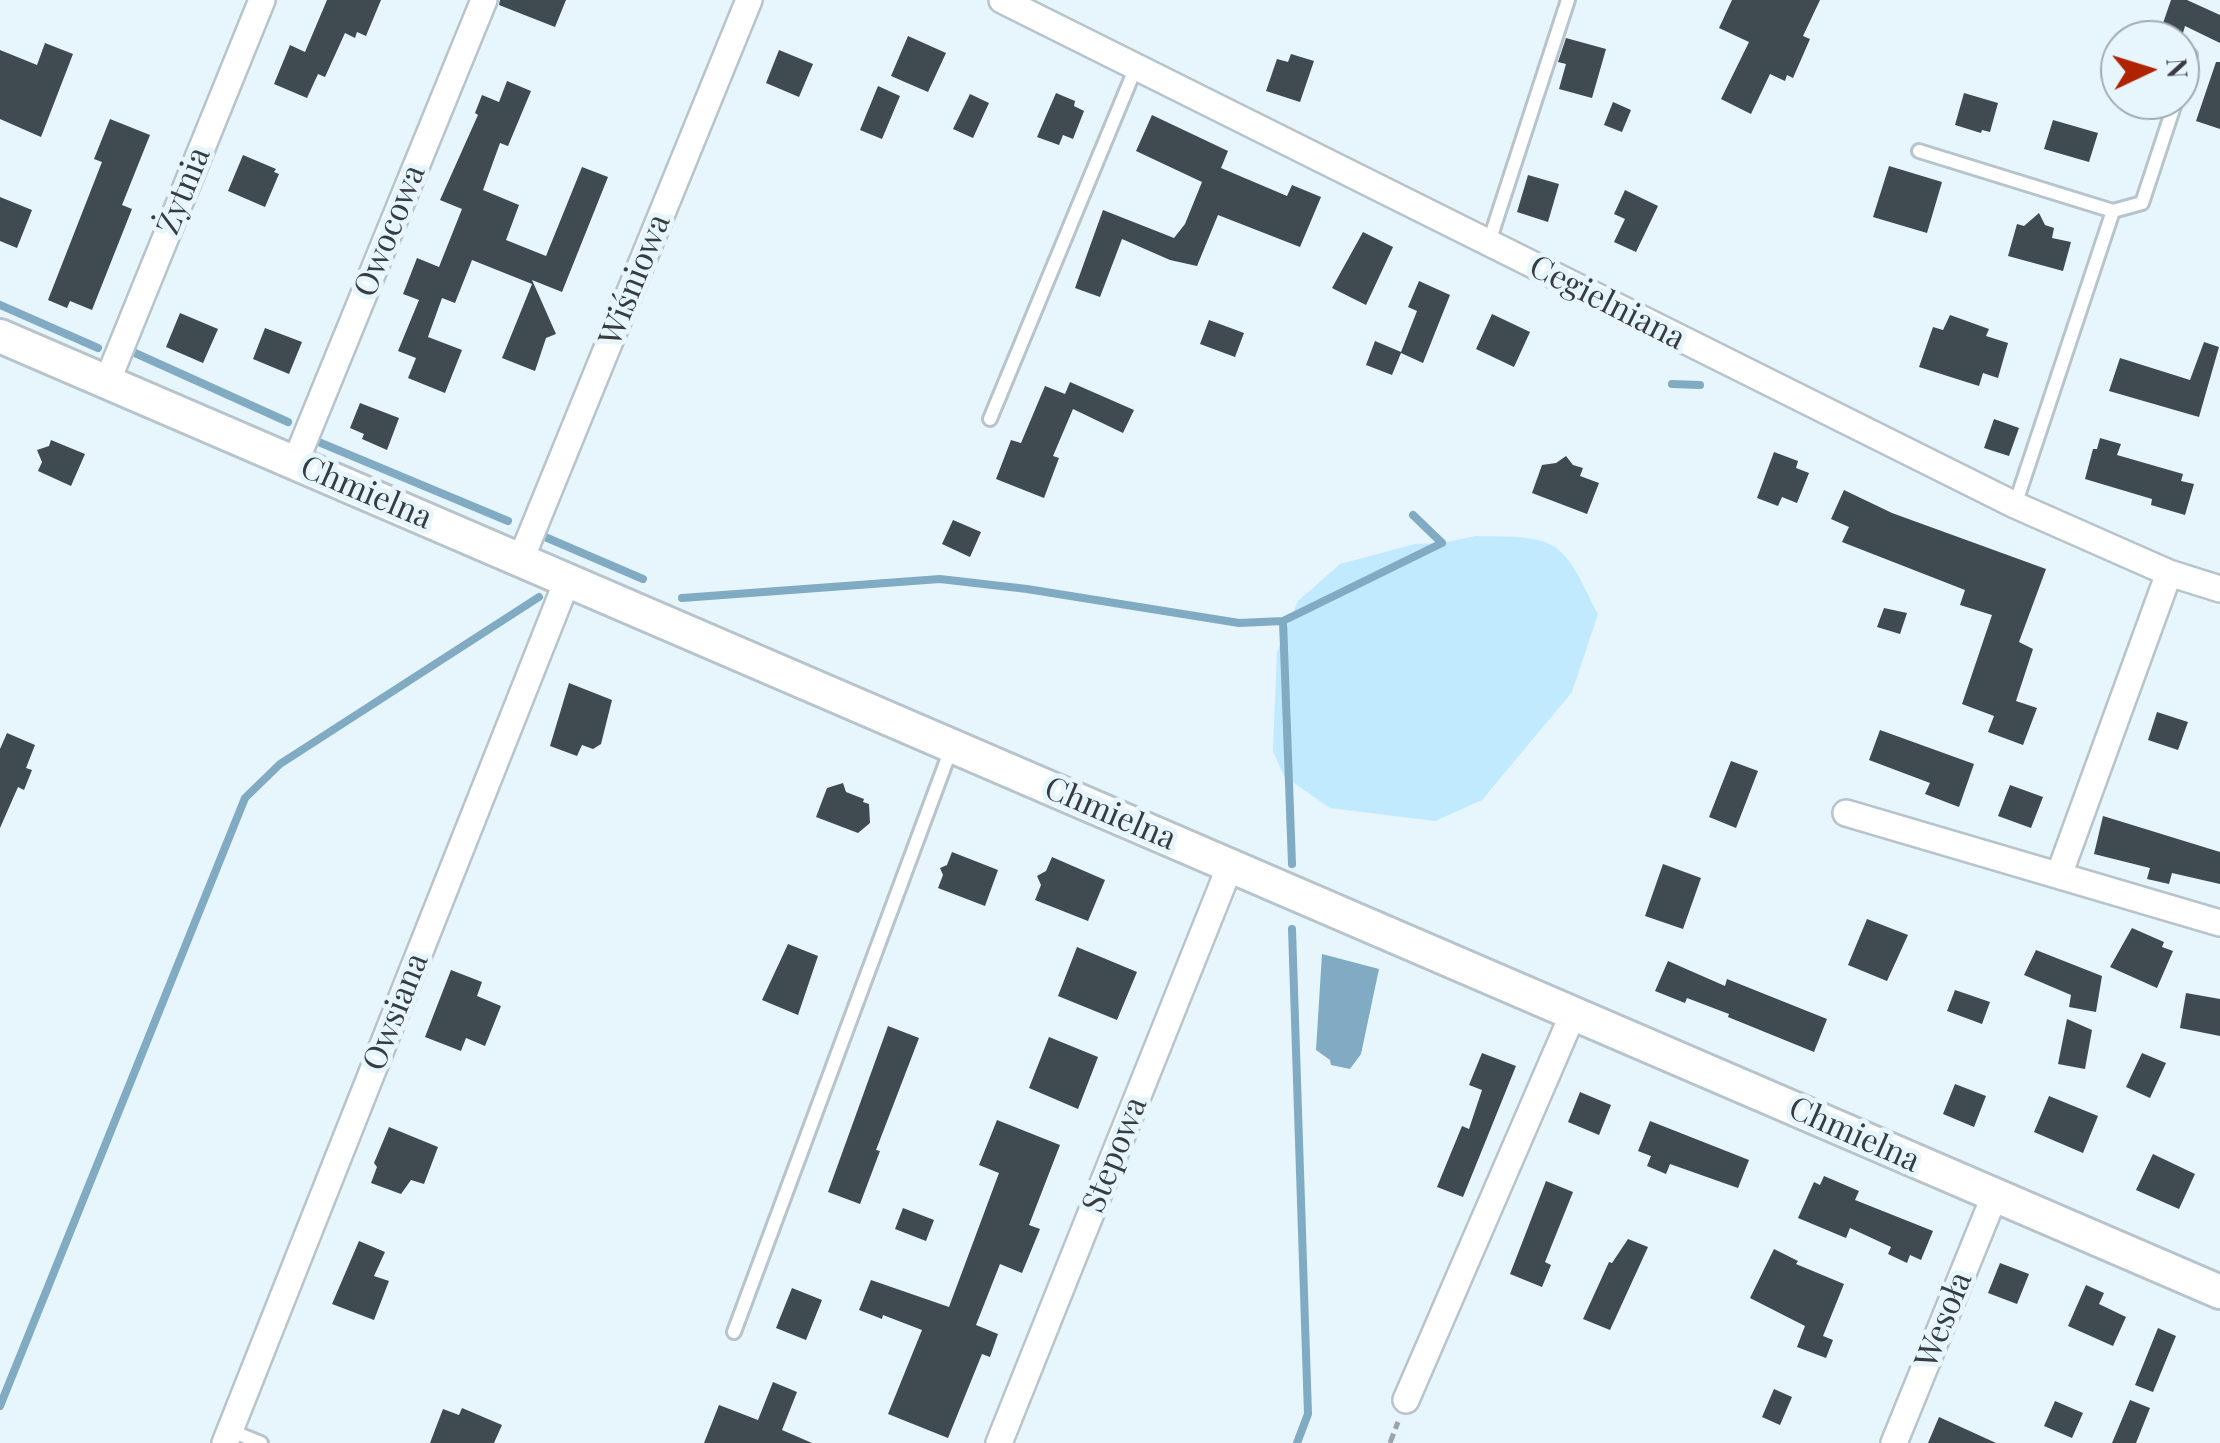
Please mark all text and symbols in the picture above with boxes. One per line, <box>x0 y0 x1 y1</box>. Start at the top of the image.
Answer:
north arrow <box>2100 20 2200 120</box>
text: N <box>2159 57 2198 79</box>
street label: Żytnia <box>149 142 219 240</box>
street label: Owocowa <box>346 159 434 303</box>
street label: Wiśniowa <box>591 209 679 351</box>
street label: Cegielniana <box>1523 247 1691 359</box>
street label: Chmielna <box>295 448 437 538</box>
street label: Chmielna <box>1039 769 1181 859</box>
street label: Owsiana <box>355 948 437 1076</box>
street label: Chmielna <box>1783 1089 1925 1181</box>
street label: Stepowa <box>1075 1092 1155 1218</box>
street label: Wesoła <box>1908 1267 1980 1373</box>

